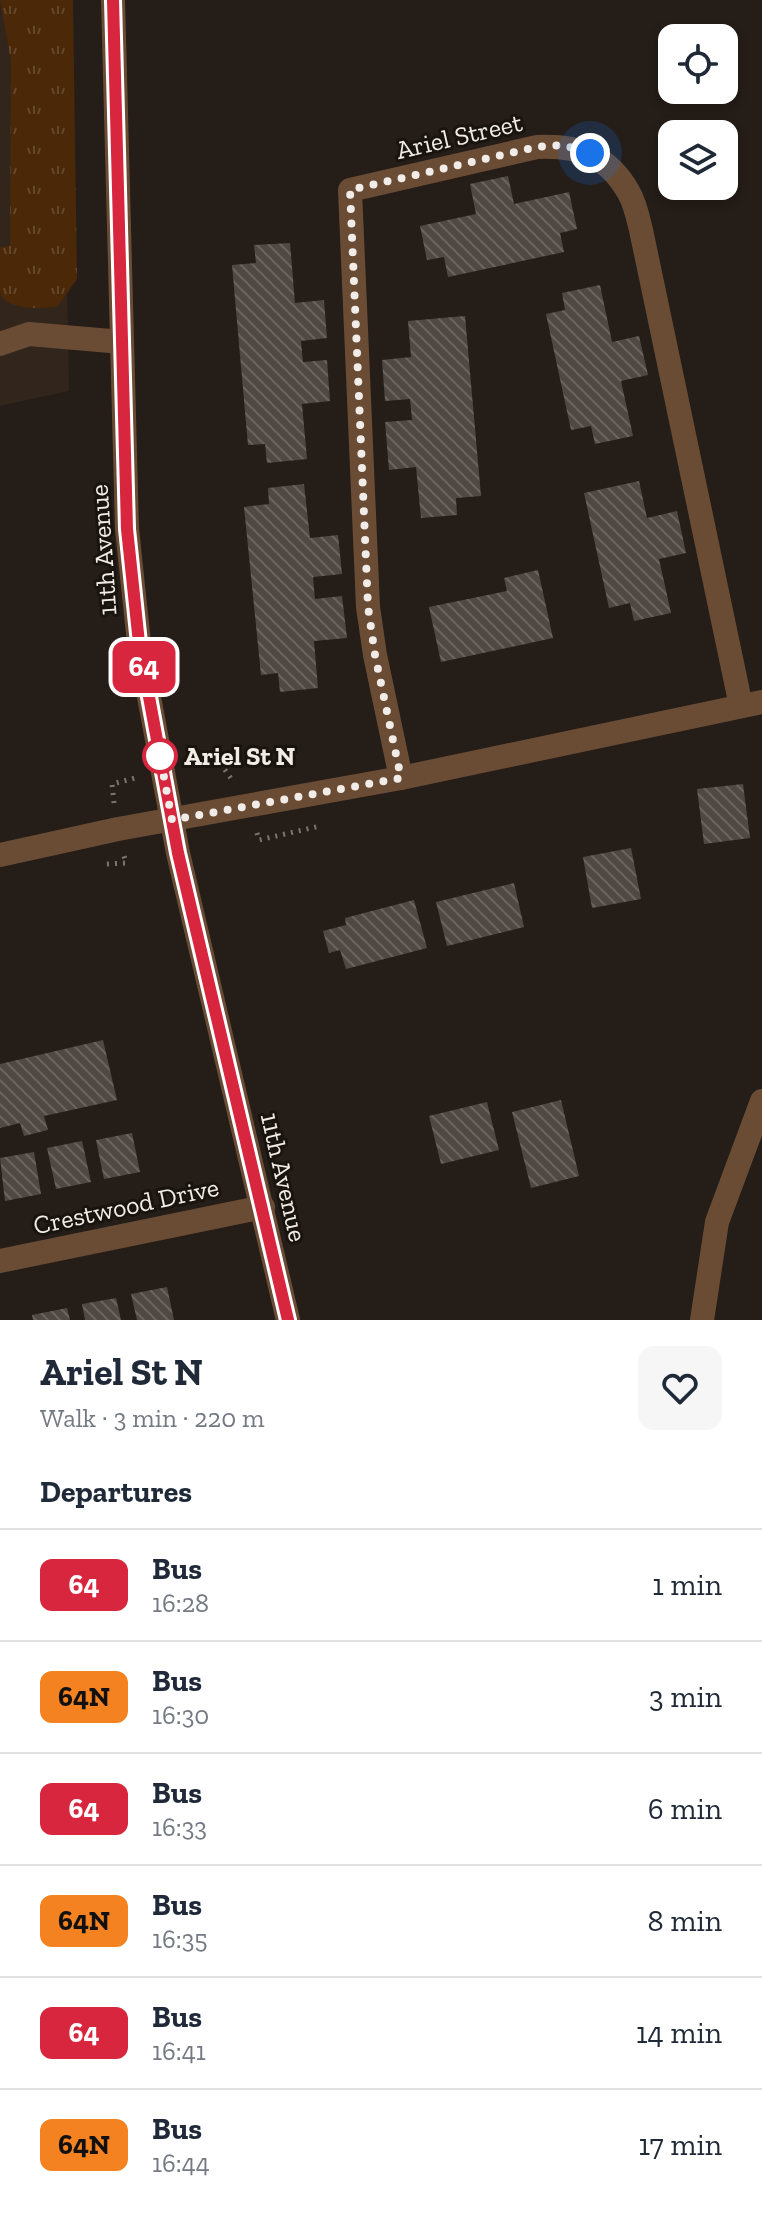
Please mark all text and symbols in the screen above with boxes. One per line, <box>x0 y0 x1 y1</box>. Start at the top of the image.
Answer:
map controls <box>658 24 738 200</box>
button: locate <box>658 24 738 104</box>
street label: Ariel Street <box>393 106 526 166</box>
button: layers <box>658 120 738 200</box>
your location <box>570 133 610 173</box>
street label: 11th Avenue <box>82 483 124 617</box>
line badge: 64 <box>108 641 180 693</box>
text: 64 <box>129 650 159 683</box>
marker: Ariel St N <box>143 739 177 773</box>
place label: Ariel St N <box>184 740 296 772</box>
street label: 11th Avenue <box>254 1109 314 1245</box>
street label: Crestwood Drive <box>30 1171 222 1241</box>
button: heart <box>638 1346 722 1430</box>
text: Ariel St N <box>40 1349 203 1395</box>
text: Walk · 3 min · 220 m <box>40 1402 264 1434</box>
text: Departures <box>40 1474 192 1510</box>
text: Bus <box>152 1551 202 1587</box>
text: 1 min <box>652 1567 722 1603</box>
text: 64 <box>69 1568 99 1601</box>
text: 16:28 <box>152 1587 209 1619</box>
text: Bus <box>152 1663 202 1699</box>
text: 3 min <box>649 1679 722 1715</box>
text: 64N <box>58 1680 110 1713</box>
text: 16:30 <box>152 1699 209 1731</box>
text: Bus <box>152 1775 202 1811</box>
text: 6 min <box>648 1791 722 1827</box>
text: 64 <box>69 1792 99 1825</box>
text: 16:33 <box>152 1811 207 1843</box>
text: Bus <box>152 1887 202 1923</box>
text: 8 min <box>648 1903 722 1939</box>
text: 64N <box>58 1904 110 1937</box>
text: 16:35 <box>152 1923 208 1955</box>
text: Bus <box>152 1999 202 2035</box>
text: 14 min <box>636 2015 722 2051</box>
text: 64 <box>69 2016 99 2049</box>
text: 16:41 <box>152 2035 206 2067</box>
text: Bus <box>152 2111 202 2147</box>
text: 17 min <box>639 2127 722 2163</box>
text: 64N <box>58 2128 110 2161</box>
text: 16:44 <box>152 2147 210 2179</box>

